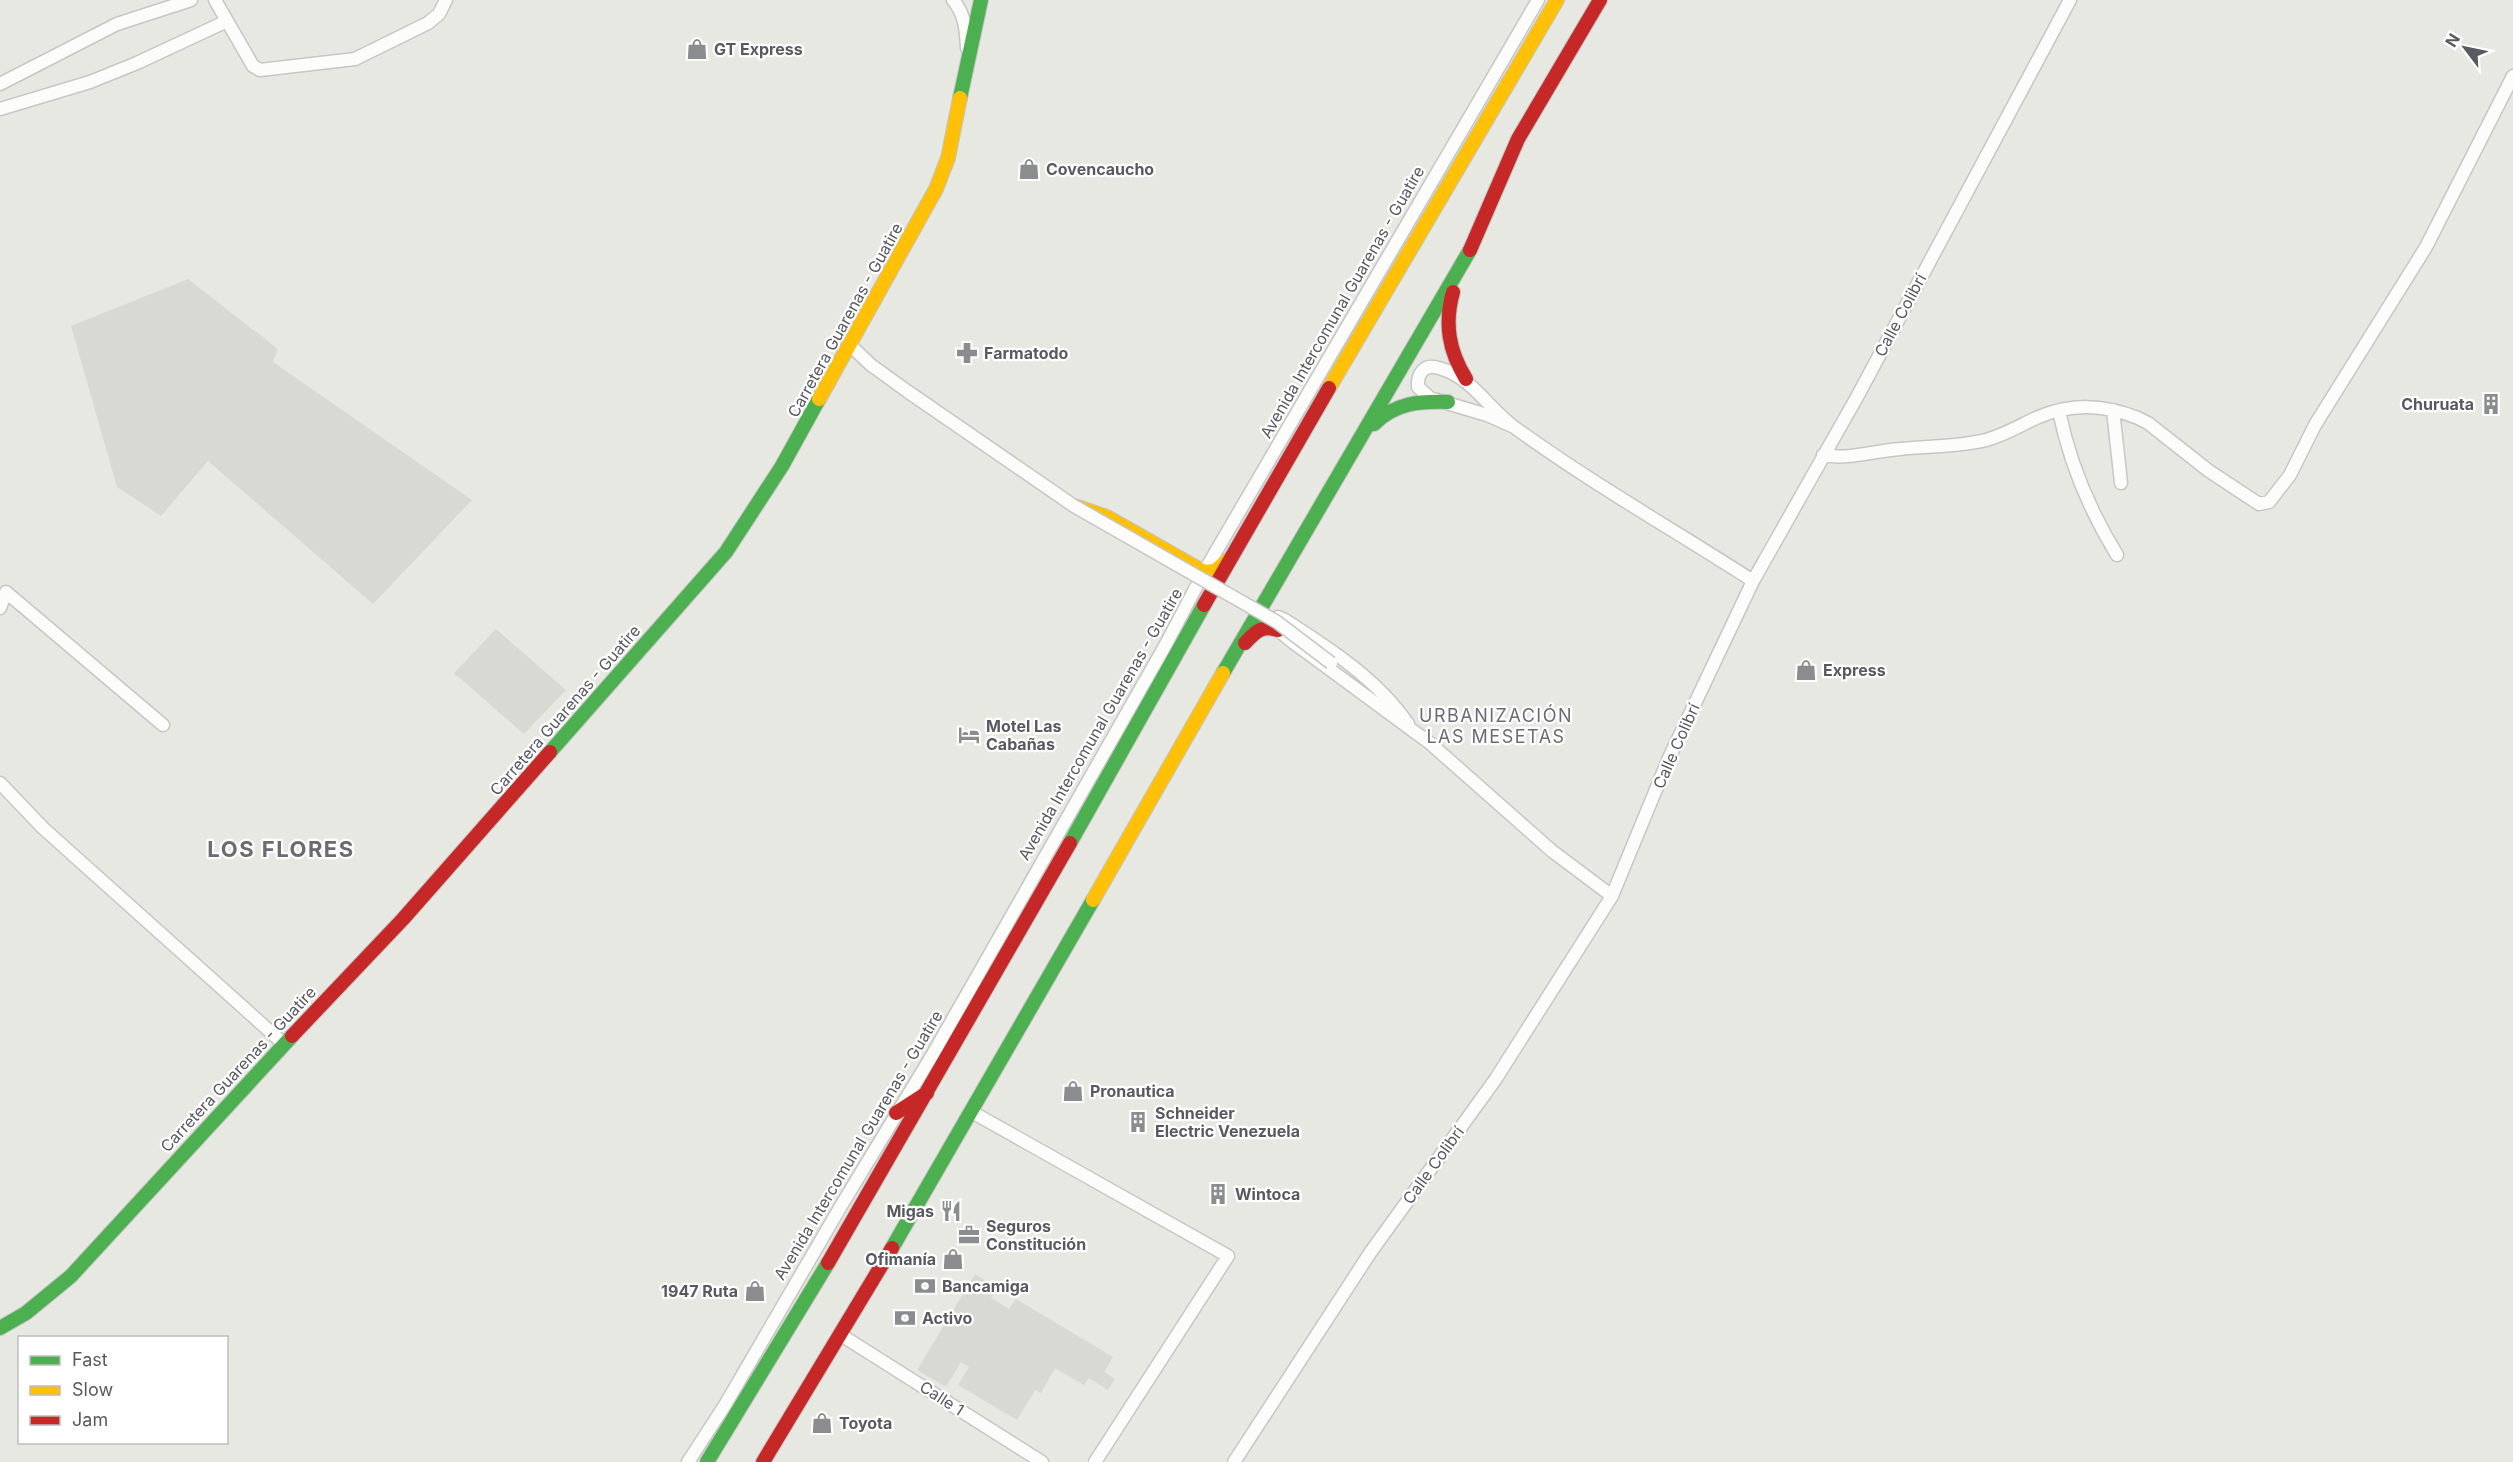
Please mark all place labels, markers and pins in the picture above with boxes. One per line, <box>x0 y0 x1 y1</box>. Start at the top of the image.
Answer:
shop icon: GT Express <box>685 37 709 61</box>
place label: GT Express <box>714 39 803 59</box>
shop icon: Covencaucho <box>1017 157 1041 181</box>
place label: Covencaucho <box>1046 159 1154 179</box>
pharmacy icon: Farmatodo <box>955 341 979 365</box>
place label: Farmatodo <box>984 343 1069 363</box>
building icon: Churuata <box>2479 392 2503 416</box>
place label: Churuata <box>2401 394 2474 414</box>
shop icon: Express <box>1794 658 1818 682</box>
place label: Express <box>1823 660 1886 680</box>
place label: Motel Las Cabañas <box>986 716 1061 754</box>
hotel icon: Motel Las Cabañas <box>957 723 981 747</box>
shop icon: Pronautica <box>1061 1079 1085 1103</box>
place label: Pronautica <box>1090 1081 1175 1101</box>
place label: Schneider Electric Venezuela <box>1155 1103 1300 1141</box>
building icon: Schneider Electric Venezuela <box>1126 1110 1150 1134</box>
building icon: Wintoca <box>1206 1182 1230 1206</box>
place label: Wintoca <box>1235 1184 1300 1204</box>
restaurant icon: Migas <box>939 1199 963 1223</box>
place label: Migas <box>886 1201 934 1221</box>
place label: Seguros Constitución <box>986 1216 1086 1254</box>
office icon: Seguros Constitución <box>957 1223 981 1247</box>
shop icon: Ofimanía <box>941 1247 965 1271</box>
place label: Ofimanía <box>865 1249 936 1269</box>
bank icon: Bancamiga <box>913 1274 937 1298</box>
place label: Bancamiga <box>942 1276 1029 1296</box>
shop icon: 1947 Ruta <box>743 1279 767 1303</box>
place label: 1947 Ruta <box>661 1281 738 1301</box>
bank icon: Activo <box>893 1306 917 1330</box>
place label: Activo <box>922 1308 972 1328</box>
shop icon: Toyota <box>810 1411 834 1435</box>
place label: Toyota <box>839 1413 892 1433</box>

